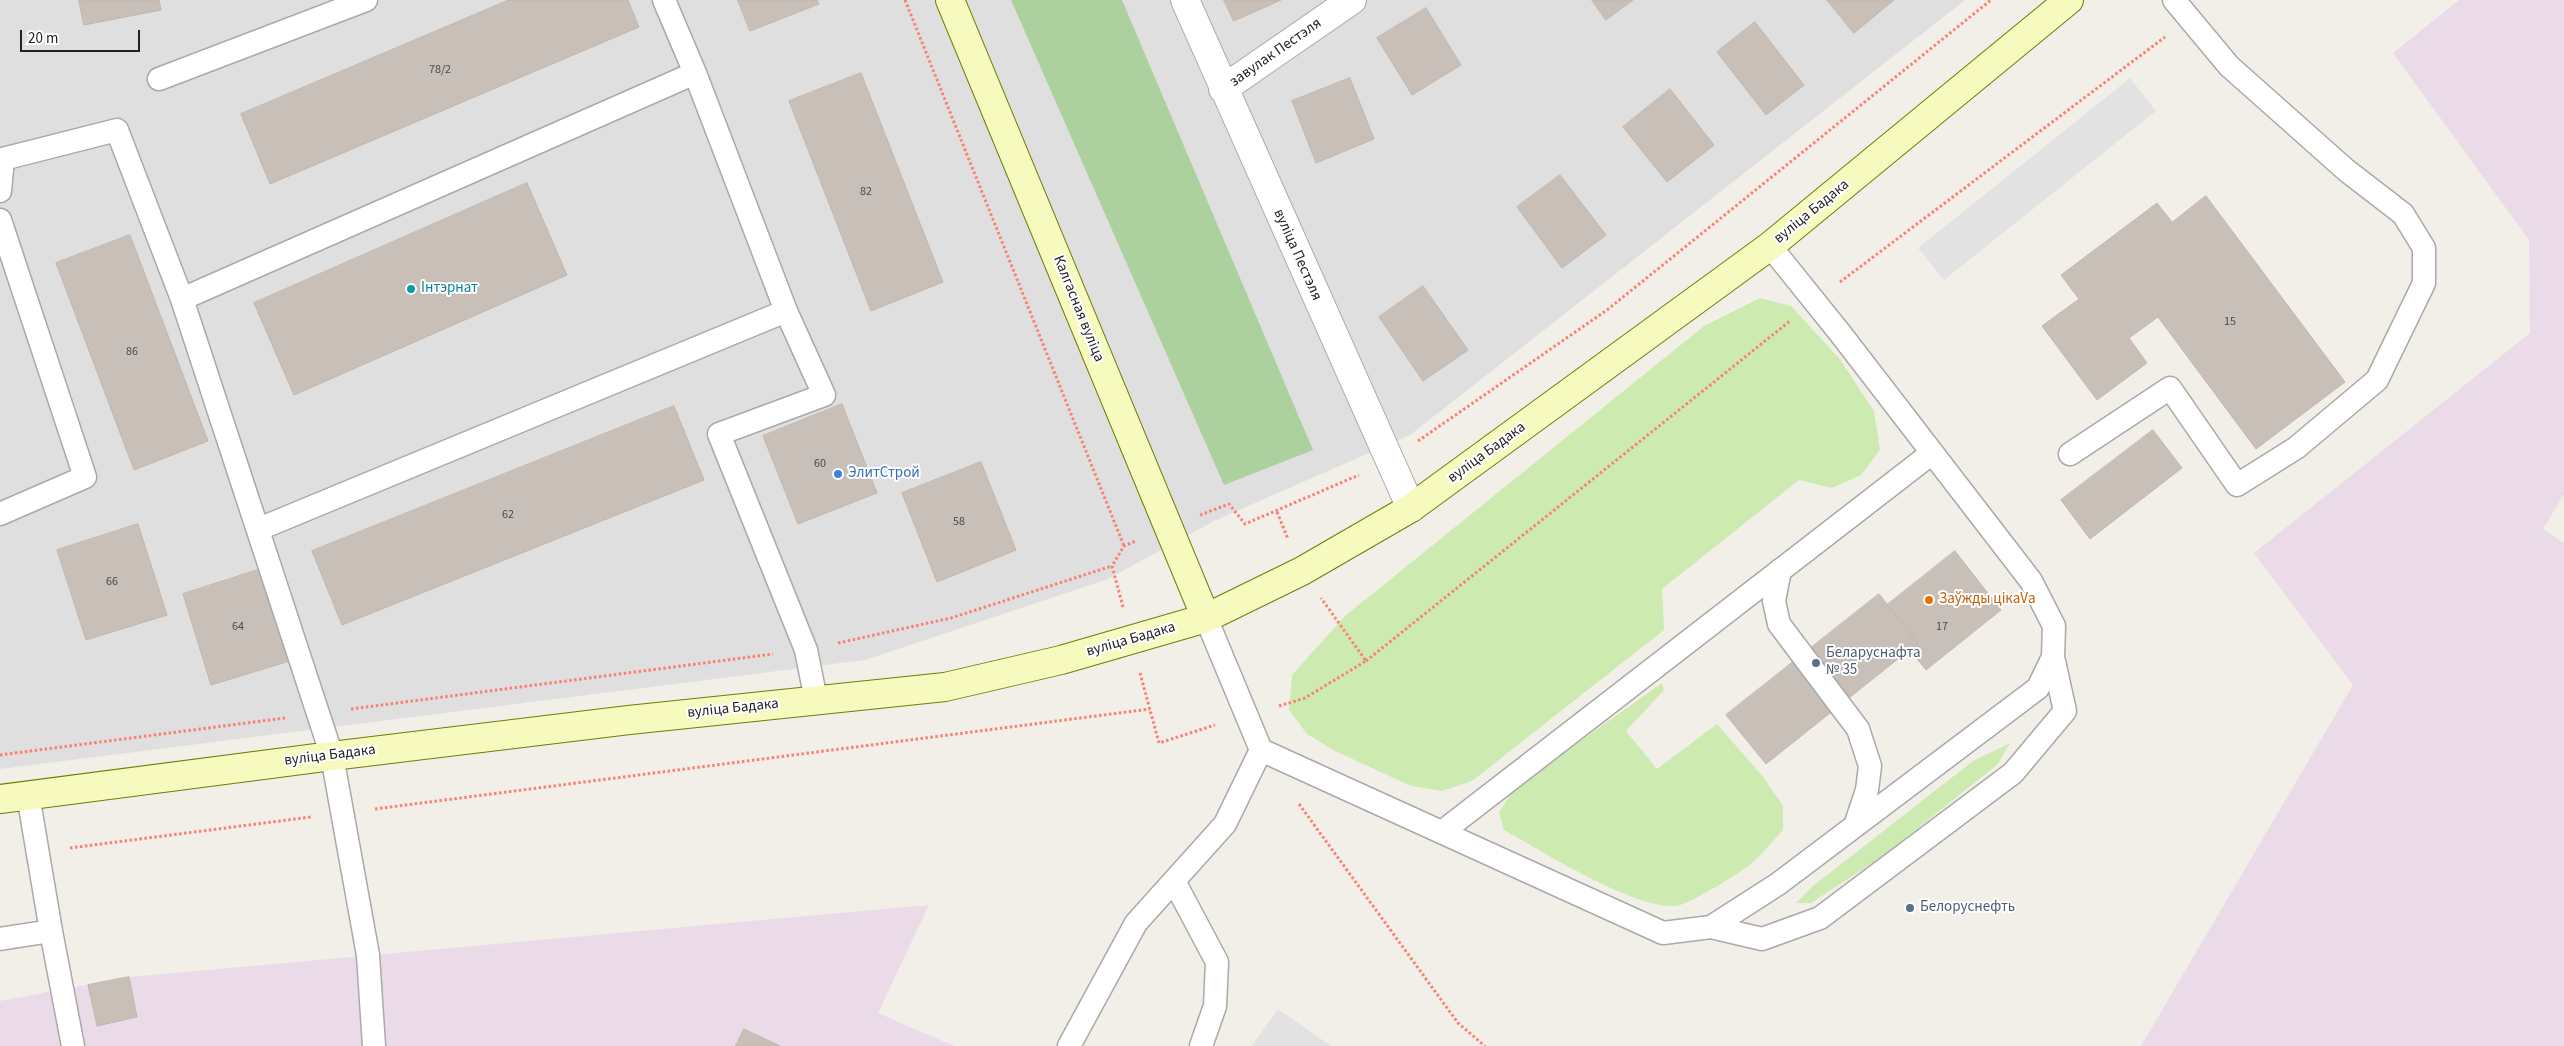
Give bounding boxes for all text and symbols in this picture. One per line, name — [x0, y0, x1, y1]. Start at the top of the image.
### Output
street label: завулак Пестэля — [1227, 15, 1325, 91]
scale bar — [22, 20, 142, 52]
text: 20 m — [28, 28, 58, 49]
house number: 78/2 — [429, 63, 451, 77]
street label: вуліца Бадака — [1771, 176, 1853, 248]
house number: 82 — [860, 185, 872, 199]
street label: вуліца Пестэля — [1269, 206, 1325, 304]
street label: Калгасная вуліца — [1048, 253, 1108, 365]
place label: Інтэрнат — [421, 280, 478, 298]
marker: Інтэрнат — [405, 283, 417, 295]
house number: 15 — [2224, 315, 2236, 329]
house number: 86 — [126, 345, 138, 359]
street label: вуліца Бадака — [1445, 419, 1529, 487]
house number: 60 — [814, 457, 826, 471]
place label: ЭлитСтрой — [848, 465, 920, 483]
marker: ЭлитСтрой — [832, 468, 844, 480]
house number: 62 — [502, 508, 514, 522]
house number: 58 — [953, 515, 965, 529]
house number: 66 — [106, 575, 118, 589]
place label: Заўжды цікаVа — [1939, 591, 2035, 609]
marker: Заўжды цікаVа — [1923, 594, 1935, 606]
street label: вуліца Бадака — [1084, 619, 1178, 661]
house number: 64 — [232, 620, 244, 634]
house number: 17 — [1936, 620, 1948, 634]
place label: Беларуснафта № 35 — [1826, 645, 1921, 680]
marker: Беларуснафта № 35 — [1810, 657, 1822, 669]
street label: вуліца Бадака — [686, 695, 780, 723]
street label: вуліца Бадака — [283, 741, 377, 771]
place label: Белоруснефть — [1920, 899, 2015, 917]
marker: Белоруснефть — [1904, 902, 1916, 914]

